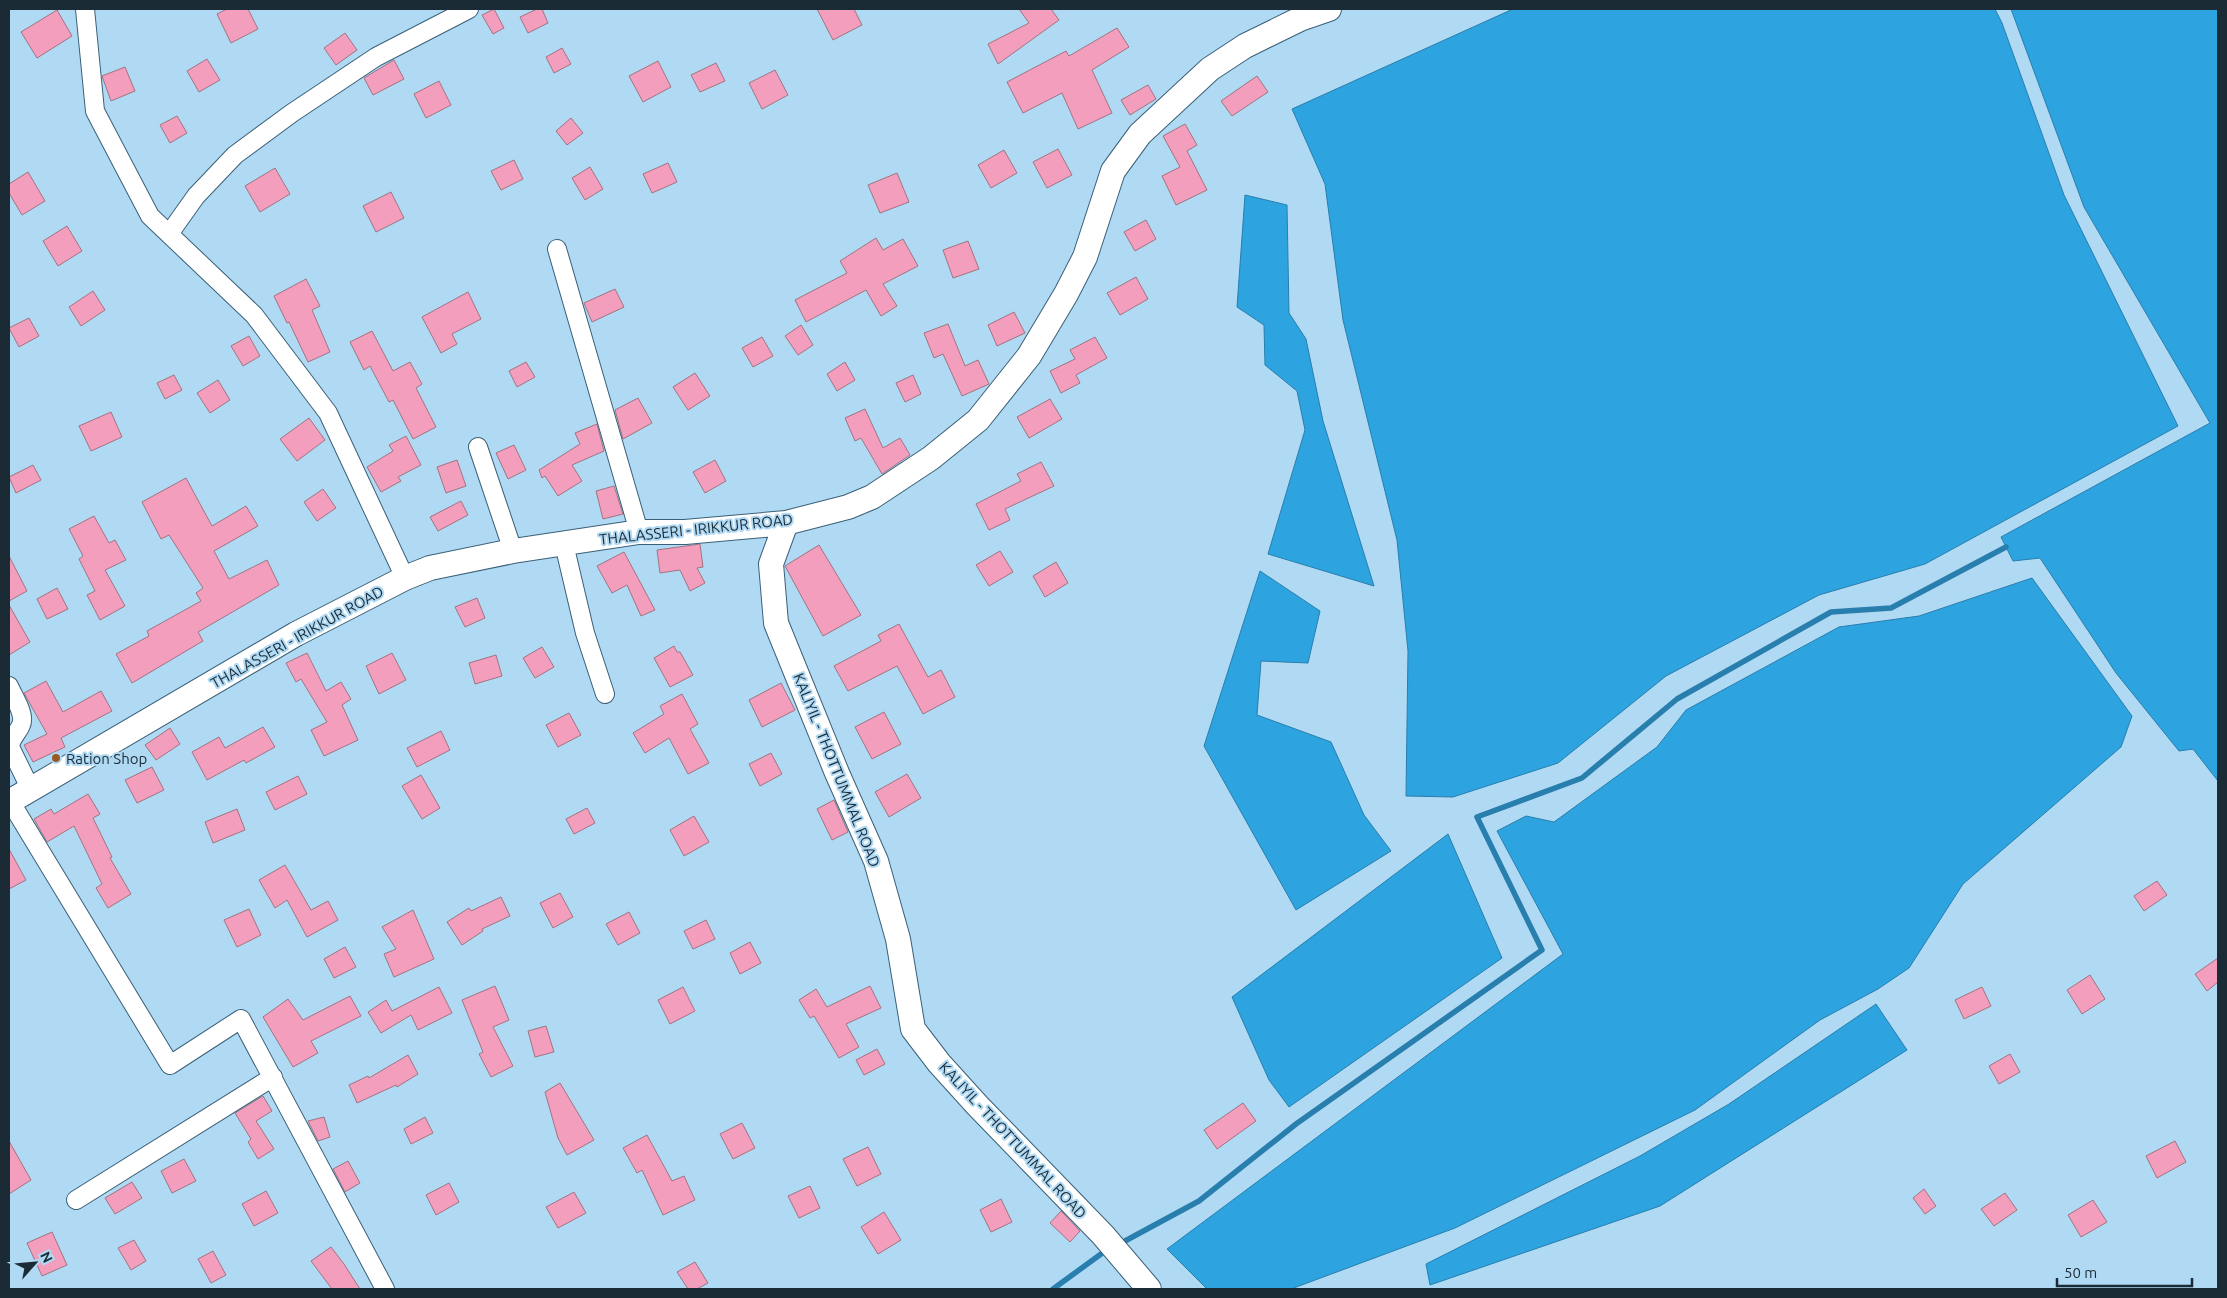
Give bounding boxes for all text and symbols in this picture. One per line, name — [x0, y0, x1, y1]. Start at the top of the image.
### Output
street label: THALASSERI - IRIKKUR ROAD — [598, 510, 794, 548]
street label: THALASSERI - IRIKKUR ROAD — [208, 582, 386, 692]
street label: KALIYIL - THOTTUMMAL ROAD — [790, 671, 884, 869]
place label: Ration Shop — [66, 750, 147, 767]
marker: Ration Shop — [50, 752, 62, 764]
street label: KALIYIL - THOTTUMMAL ROAD — [936, 1058, 1090, 1222]
north arrow — [10, 1238, 60, 1288]
text: N — [37, 1249, 56, 1265]
scale bar — [2057, 1256, 2192, 1288]
text: 50 m — [2064, 1264, 2097, 1281]

